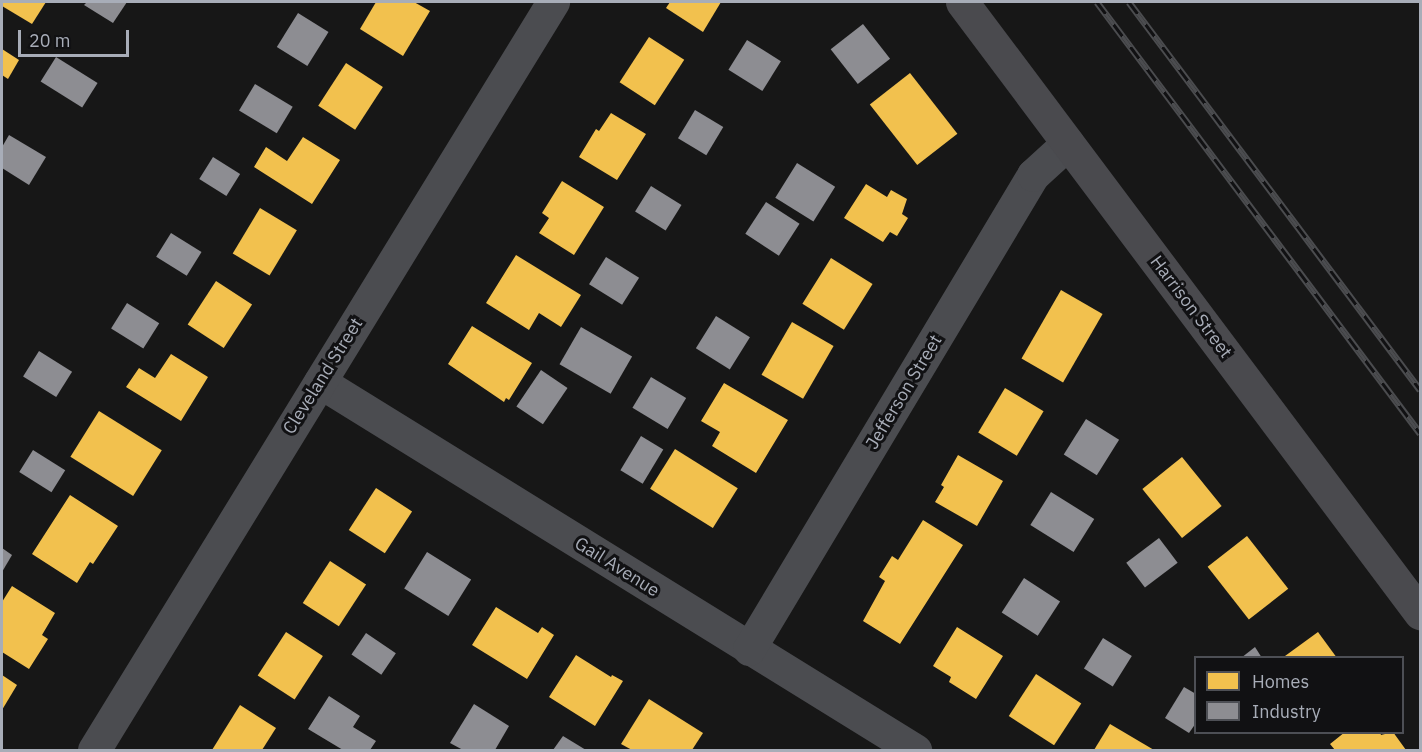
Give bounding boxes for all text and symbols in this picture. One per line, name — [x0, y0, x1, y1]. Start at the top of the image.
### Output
scale bar — [21, 18, 132, 56]
text: 20 m — [29, 29, 71, 52]
street label: Harrison Street — [1145, 251, 1237, 363]
street label: Cleveland Street — [279, 314, 367, 438]
street label: Jefferson Street — [861, 331, 947, 453]
street label: Gail Avenue — [571, 532, 663, 602]
legend — [1194, 656, 1404, 734]
text: Homes — [1252, 670, 1309, 693]
text: Industry — [1252, 700, 1321, 723]

